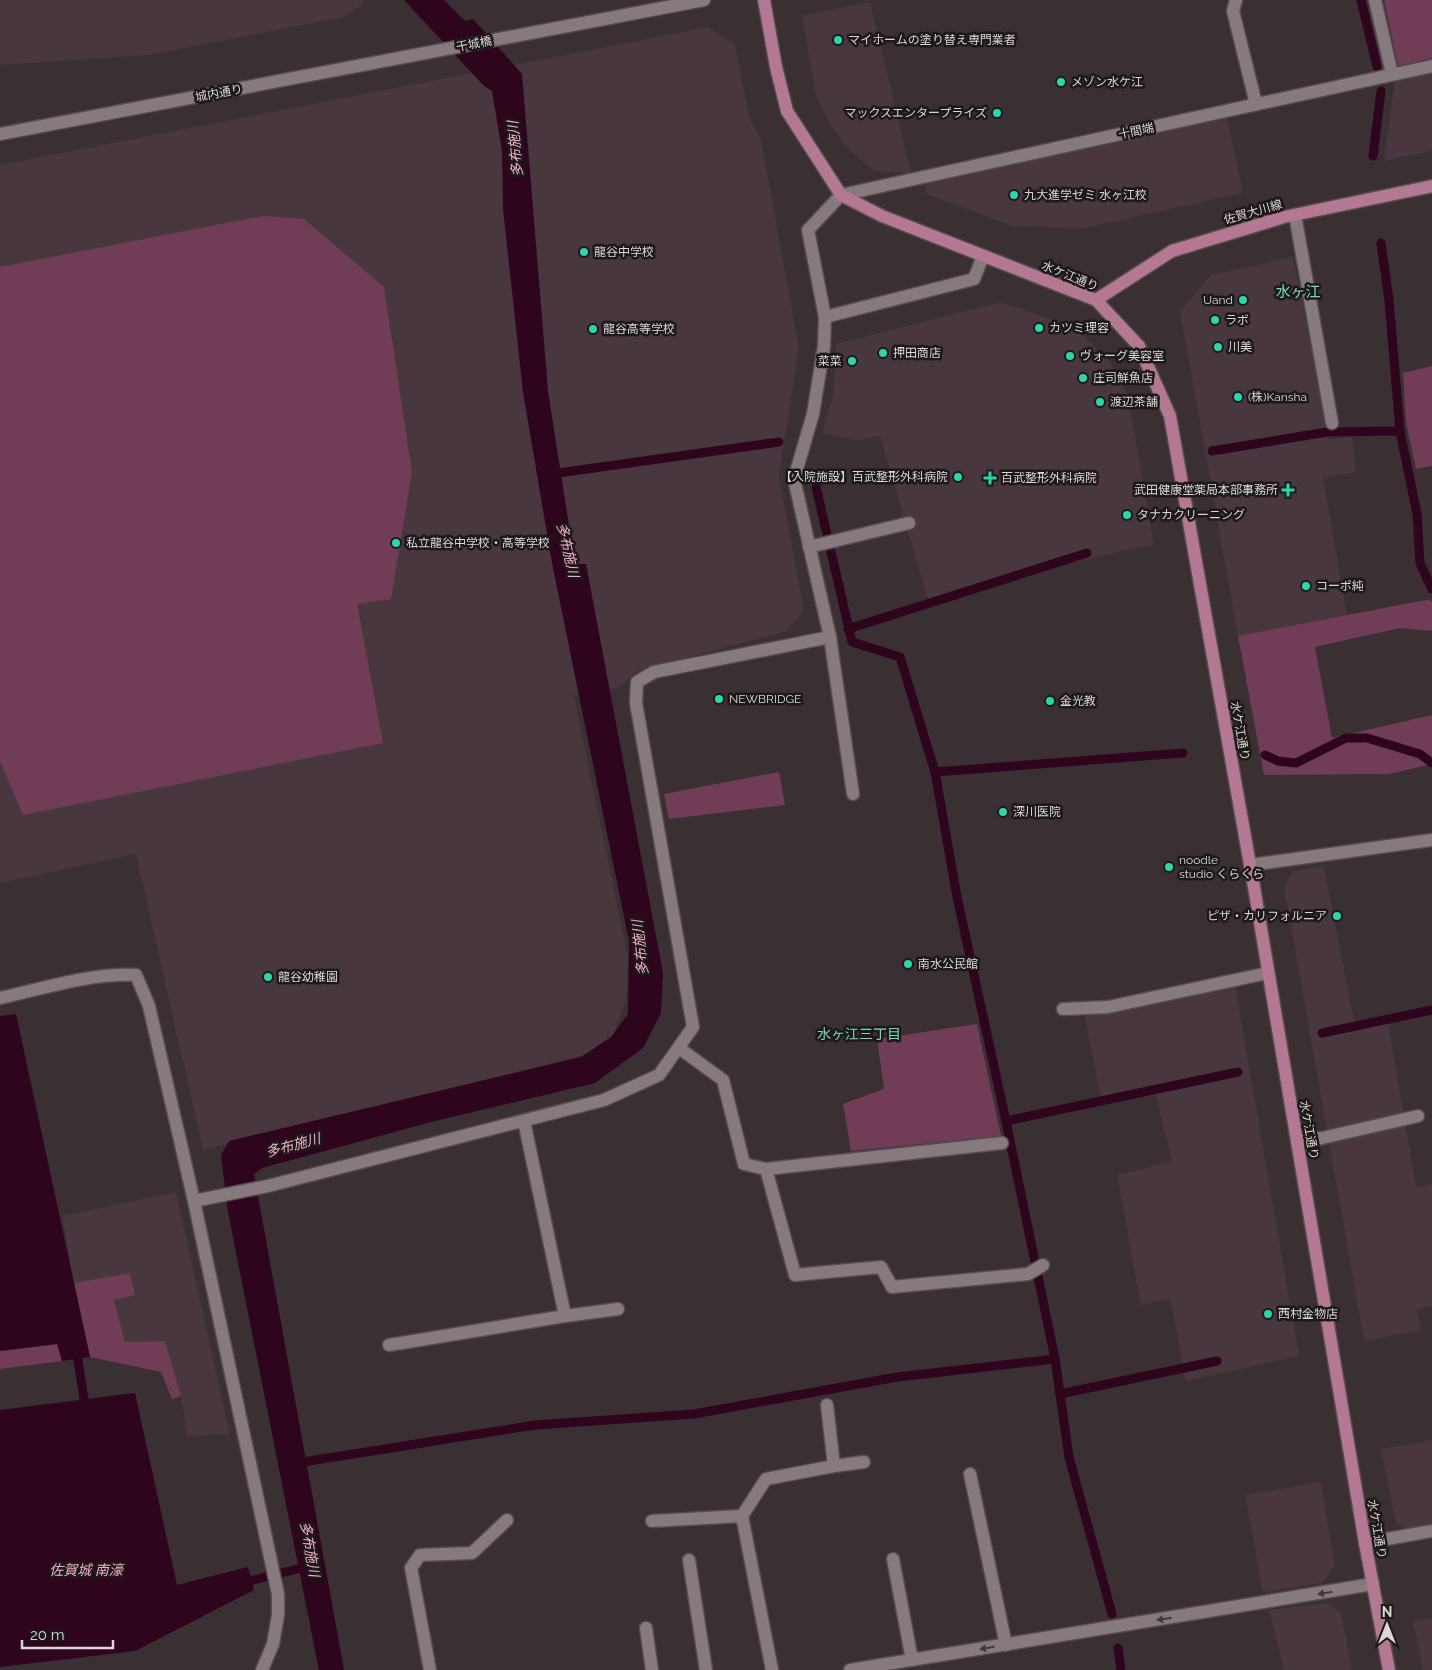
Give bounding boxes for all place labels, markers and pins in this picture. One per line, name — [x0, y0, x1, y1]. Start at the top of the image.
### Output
place label: マイホームの塗り替え専門業者 — [848, 33, 1016, 47]
marker: マイホームの塗り替え専門業者 — [832, 34, 844, 46]
place label: メゾン水ケ江 — [1071, 75, 1143, 89]
marker: メゾン水ケ江 — [1055, 76, 1067, 88]
place label: マックスエンタープライズ — [844, 106, 987, 120]
marker: マックスエンタープライズ — [991, 107, 1003, 119]
place label: 九大進学ゼミ 水ヶ江校 — [1024, 188, 1147, 202]
marker: 九大進学ゼミ 水ヶ江校 — [1008, 189, 1020, 201]
place label: 龍谷中学校 — [594, 245, 654, 259]
marker: 龍谷中学校 — [578, 246, 590, 258]
place label: Uand — [1203, 293, 1233, 307]
marker: Uand — [1237, 294, 1249, 306]
place label: ラボ — [1225, 313, 1249, 327]
marker: ラボ — [1209, 314, 1221, 326]
place label: カツミ理容 — [1049, 321, 1109, 335]
place label: 龍谷高等学校 — [603, 322, 675, 336]
marker: カツミ理容 — [1033, 322, 1045, 334]
marker: 龍谷高等学校 — [587, 323, 599, 335]
place label: 川美 — [1228, 340, 1252, 354]
marker: 川美 — [1212, 341, 1224, 353]
place label: 押田商店 — [893, 346, 941, 360]
marker: 押田商店 — [877, 347, 889, 359]
place label: ヴォーグ美容室 — [1080, 349, 1164, 363]
marker: ヴォーグ美容室 — [1064, 350, 1076, 362]
place label: 菜菜 — [818, 354, 842, 368]
marker: 菜菜 — [846, 355, 858, 367]
place label: 庄司鮮魚店 — [1093, 371, 1153, 385]
marker: 庄司鮮魚店 — [1077, 372, 1089, 384]
place label: (株)Kansha — [1248, 390, 1307, 404]
marker: (株)Kansha — [1232, 391, 1244, 403]
place label: 渡辺茶舗 — [1110, 395, 1158, 409]
marker: 渡辺茶舗 — [1094, 396, 1106, 408]
place label: 【入院施設】百武整形外科病院 — [780, 470, 948, 484]
marker: 【入院施設】百武整形外科病院 — [952, 471, 964, 483]
marker: 百武整形外科病院 — [983, 471, 997, 485]
place label: 百武整形外科病院 — [1001, 471, 1097, 485]
place label: 武田健康堂薬局本部事務所 — [1134, 483, 1278, 497]
marker: 武田健康堂薬局本部事務所 — [1282, 484, 1294, 496]
place label: タナカクリーニング — [1137, 508, 1245, 522]
marker: タナカクリーニング — [1121, 509, 1133, 521]
place label: 私立龍谷中学校・高等学校 — [406, 536, 550, 550]
marker: 私立龍谷中学校・高等学校 — [390, 537, 402, 549]
place label: コーポ純 — [1316, 579, 1364, 593]
marker: コーポ純 — [1300, 580, 1312, 592]
place label: NEWBRIDGE — [729, 692, 801, 706]
marker: NEWBRIDGE — [713, 693, 725, 705]
place label: 金光教 — [1060, 694, 1096, 708]
marker: 金光教 — [1044, 695, 1056, 707]
place label: 深川医院 — [1013, 805, 1061, 819]
marker: 深川医院 — [997, 806, 1009, 818]
place label: noodle studio くらくら — [1179, 853, 1264, 881]
marker: noodle studio くらくら — [1163, 861, 1175, 873]
place label: ピザ・カリフォルニア — [1207, 909, 1327, 923]
marker: ピザ・カリフォルニア — [1331, 910, 1343, 922]
place label: 南水公民館 — [918, 957, 978, 971]
marker: 南水公民館 — [902, 958, 914, 970]
place label: 龍谷幼稚園 — [278, 970, 338, 984]
marker: 龍谷幼稚園 — [262, 971, 274, 983]
place label: 西村金物店 — [1278, 1307, 1338, 1321]
marker: 西村金物店 — [1262, 1308, 1274, 1320]

